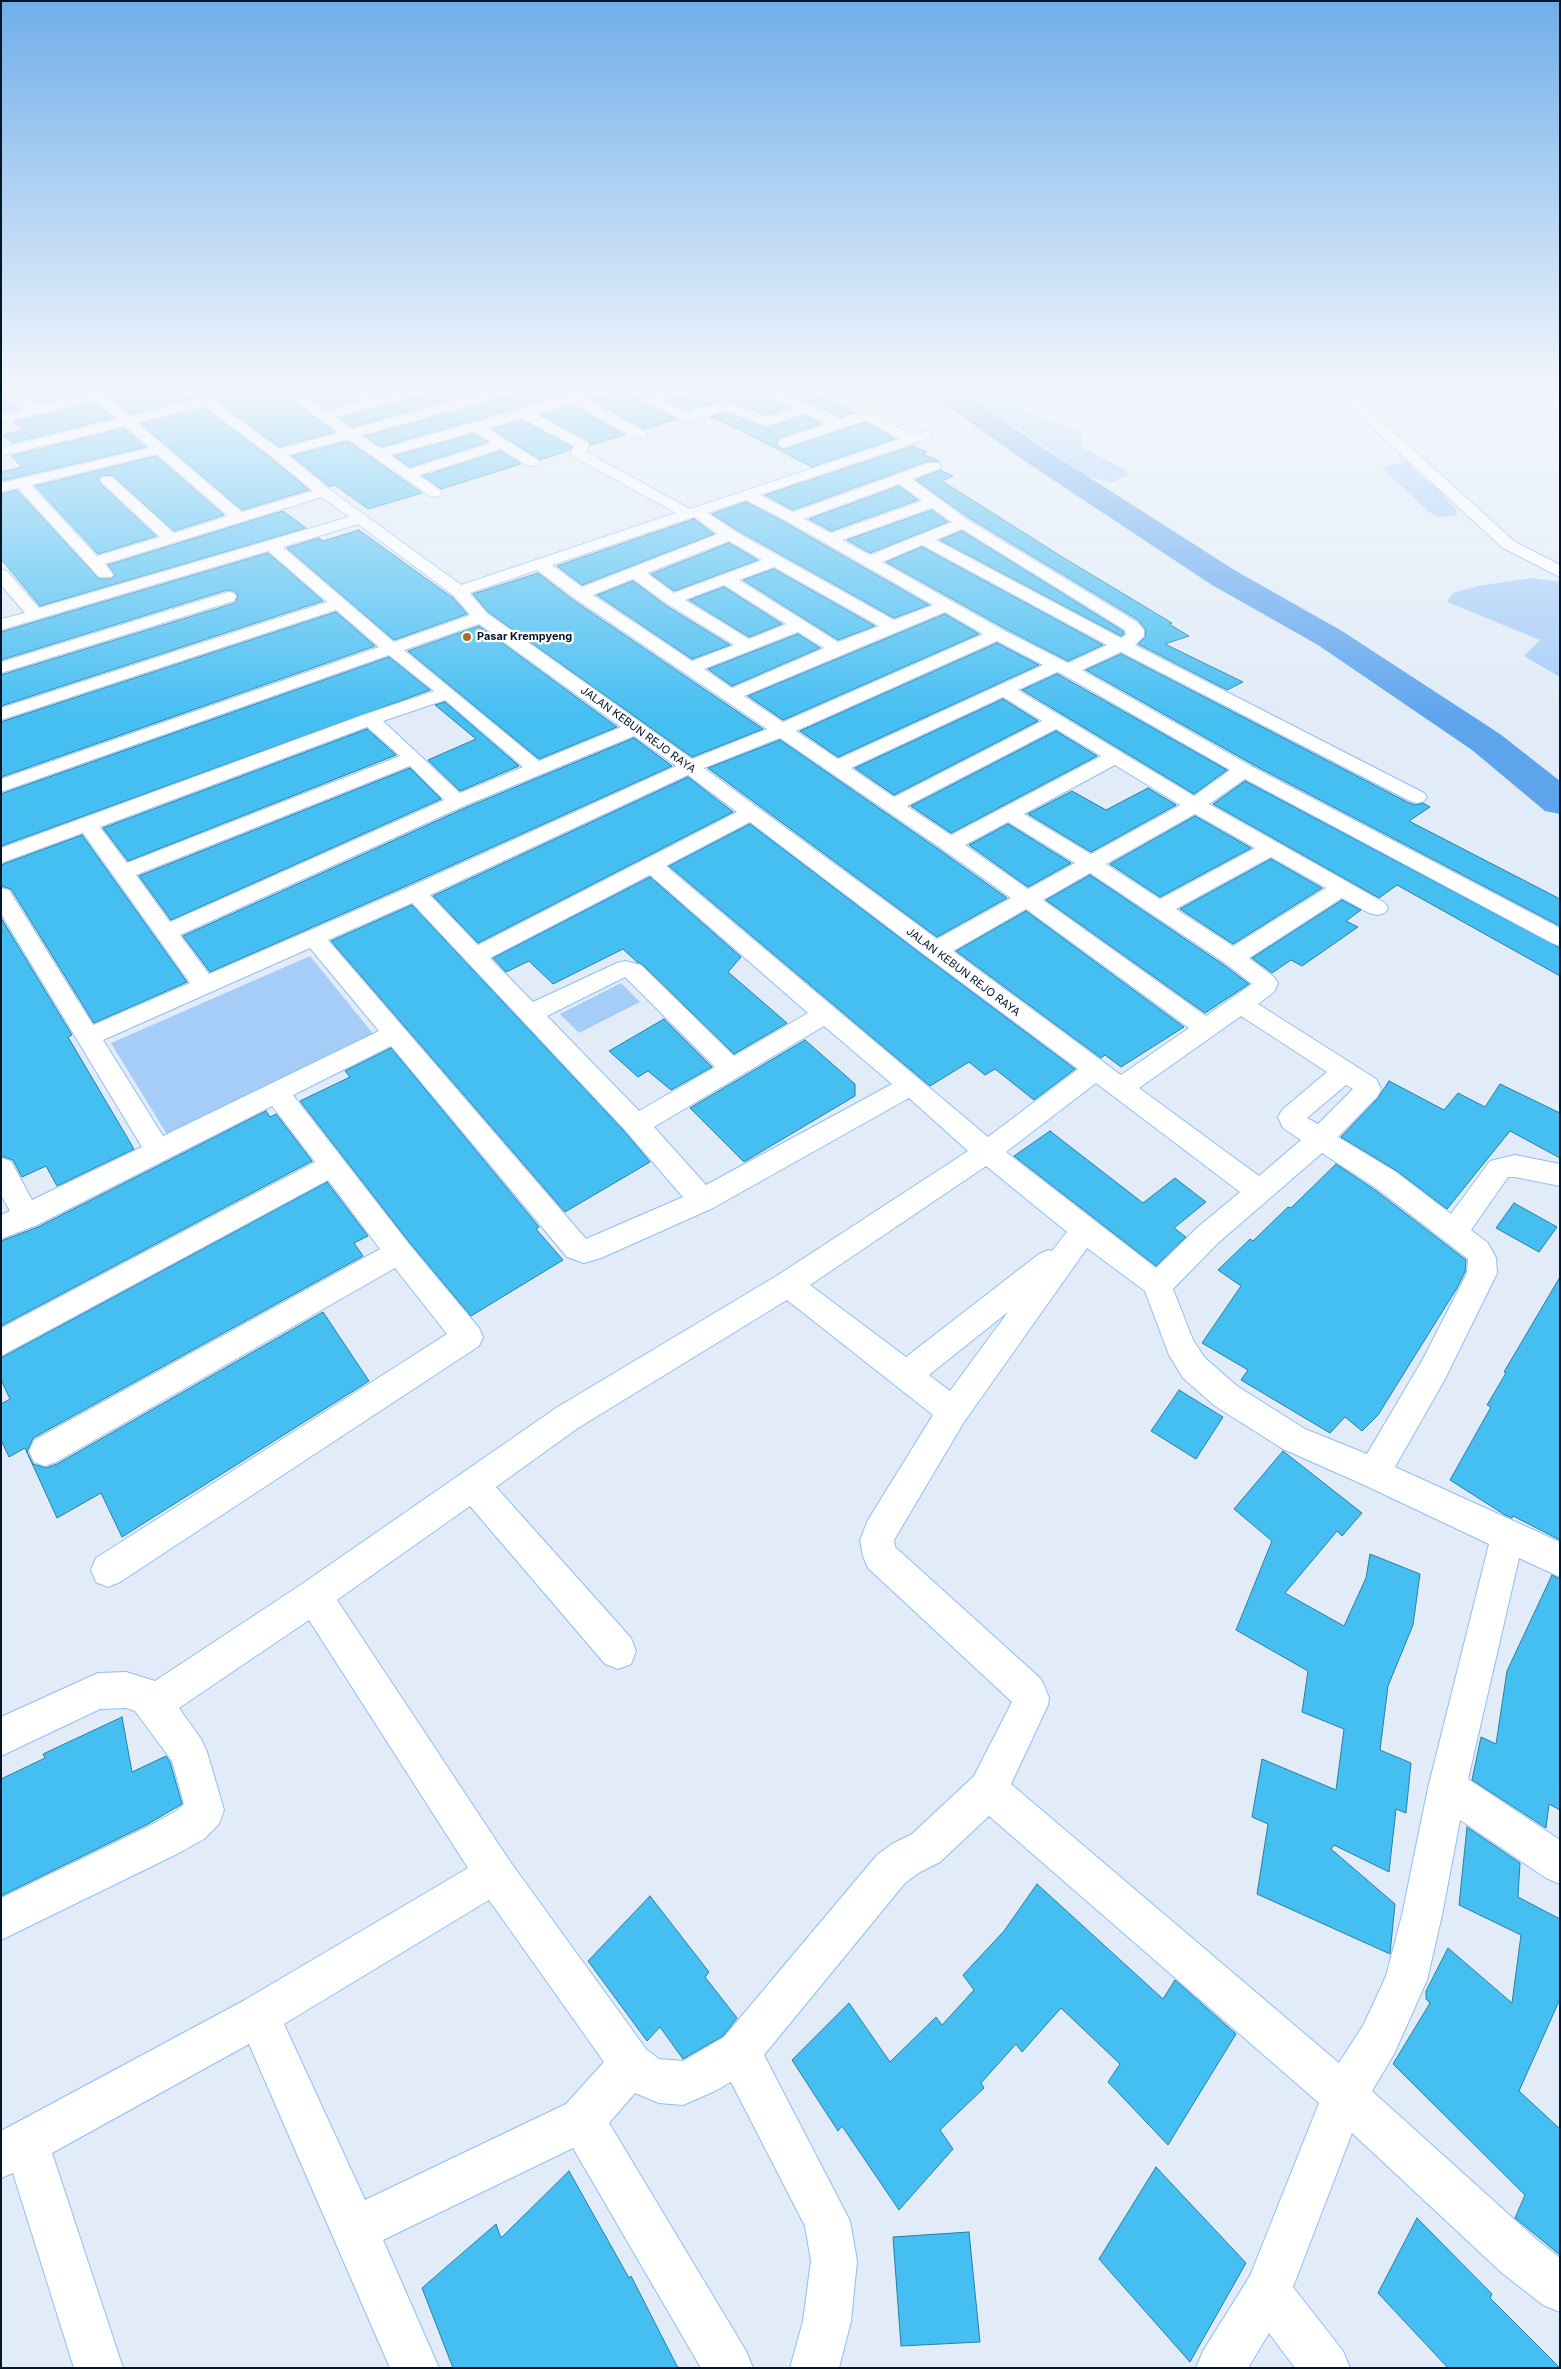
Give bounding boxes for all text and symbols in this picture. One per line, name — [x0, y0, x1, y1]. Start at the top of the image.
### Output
place label: Pasar Krempyeng — [477, 630, 572, 644]
marker: Pasar Krempyeng — [461, 631, 473, 643]
street label: JALAN KEBUN REJO RAYA — [578, 684, 698, 776]
street label: JALAN KEBUN REJO RAYA — [903, 925, 1023, 1019]

